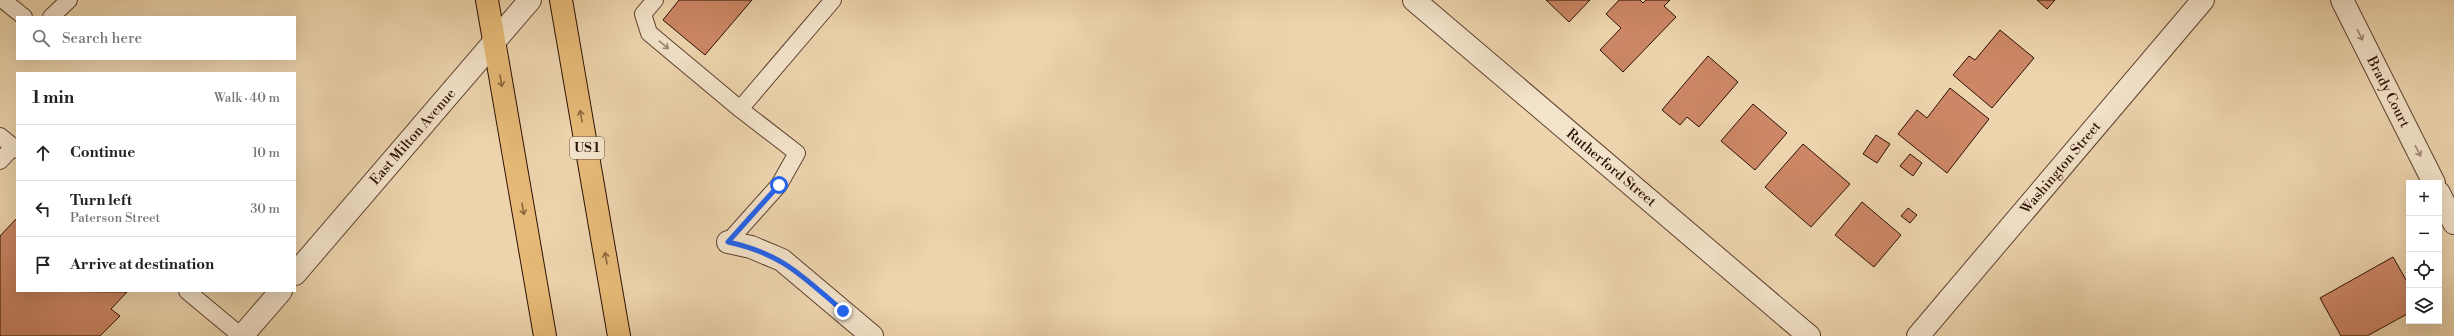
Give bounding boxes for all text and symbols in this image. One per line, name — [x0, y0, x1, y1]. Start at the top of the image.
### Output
search box — [16, 16, 296, 60]
icon: search — [30, 27, 52, 49]
text: Search here — [62, 29, 142, 48]
one-way arrow — [2357, 29, 2364, 41]
one-way arrow — [658, 41, 669, 50]
street label: Brady Court — [2362, 52, 2414, 131]
one-way arrow — [497, 74, 505, 87]
street label: East Milton Avenue — [366, 85, 460, 189]
text: 1 min — [32, 87, 74, 109]
text: Walk · 40 m — [214, 90, 280, 106]
one-way arrow — [577, 110, 585, 123]
street label: Washington Street — [2016, 118, 2105, 219]
street label: Rutherford Street — [1562, 125, 1660, 211]
road number: US 1 — [570, 137, 604, 159]
icon: ahead — [32, 142, 54, 164]
text: Continue — [70, 143, 135, 162]
text: 10 m — [252, 145, 280, 161]
one-way arrow — [2415, 145, 2422, 157]
route start — [770, 176, 788, 194]
map controls — [2406, 180, 2442, 324]
button: + — [2406, 180, 2442, 216]
text: Turn left — [70, 191, 132, 210]
icon: left — [32, 198, 54, 220]
text: 30 m — [250, 201, 280, 217]
one-way arrow — [519, 202, 527, 215]
text: Paterson Street — [70, 210, 160, 226]
button: − — [2406, 216, 2442, 252]
one-way arrow — [601, 252, 609, 265]
button: locate — [2406, 252, 2442, 288]
icon: arrive — [32, 254, 54, 276]
text: Arrive at destination — [70, 255, 214, 274]
button: layers — [2406, 288, 2442, 324]
route end — [834, 302, 852, 320]

